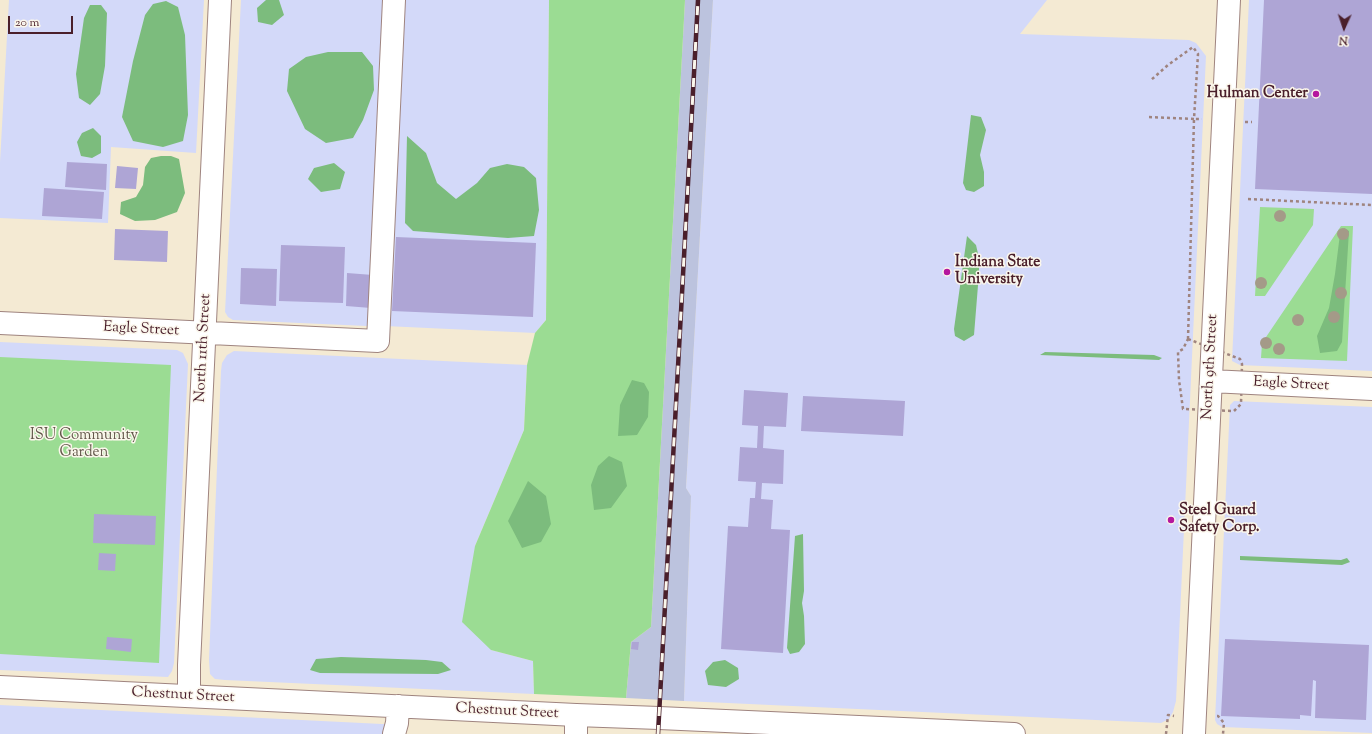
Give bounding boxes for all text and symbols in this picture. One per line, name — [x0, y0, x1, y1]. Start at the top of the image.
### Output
scale bar — [10, 8, 75, 34]
north arrow — [1324, 8, 1364, 48]
text: 20 m — [15, 14, 39, 32]
text: N — [1339, 32, 1348, 48]
place label: Hulman Center — [1207, 85, 1308, 103]
marker: Hulman Center — [1311, 89, 1321, 99]
place label: Indiana State University — [955, 254, 1040, 289]
marker: Indiana State University — [942, 267, 952, 277]
street label: North 11th Street — [192, 293, 216, 403]
street label: North 9th Street — [1199, 314, 1223, 420]
street label: Eagle Street — [103, 319, 179, 341]
street label: Eagle Street — [1253, 374, 1329, 396]
park label: ISU Community Garden — [30, 427, 138, 462]
place label: Steel Guard Safety Corp. — [1179, 502, 1260, 537]
marker: Steel Guard Safety Corp. — [1166, 515, 1176, 525]
street label: Chestnut Street — [131, 684, 235, 708]
street label: Chestnut Street — [455, 700, 559, 724]

